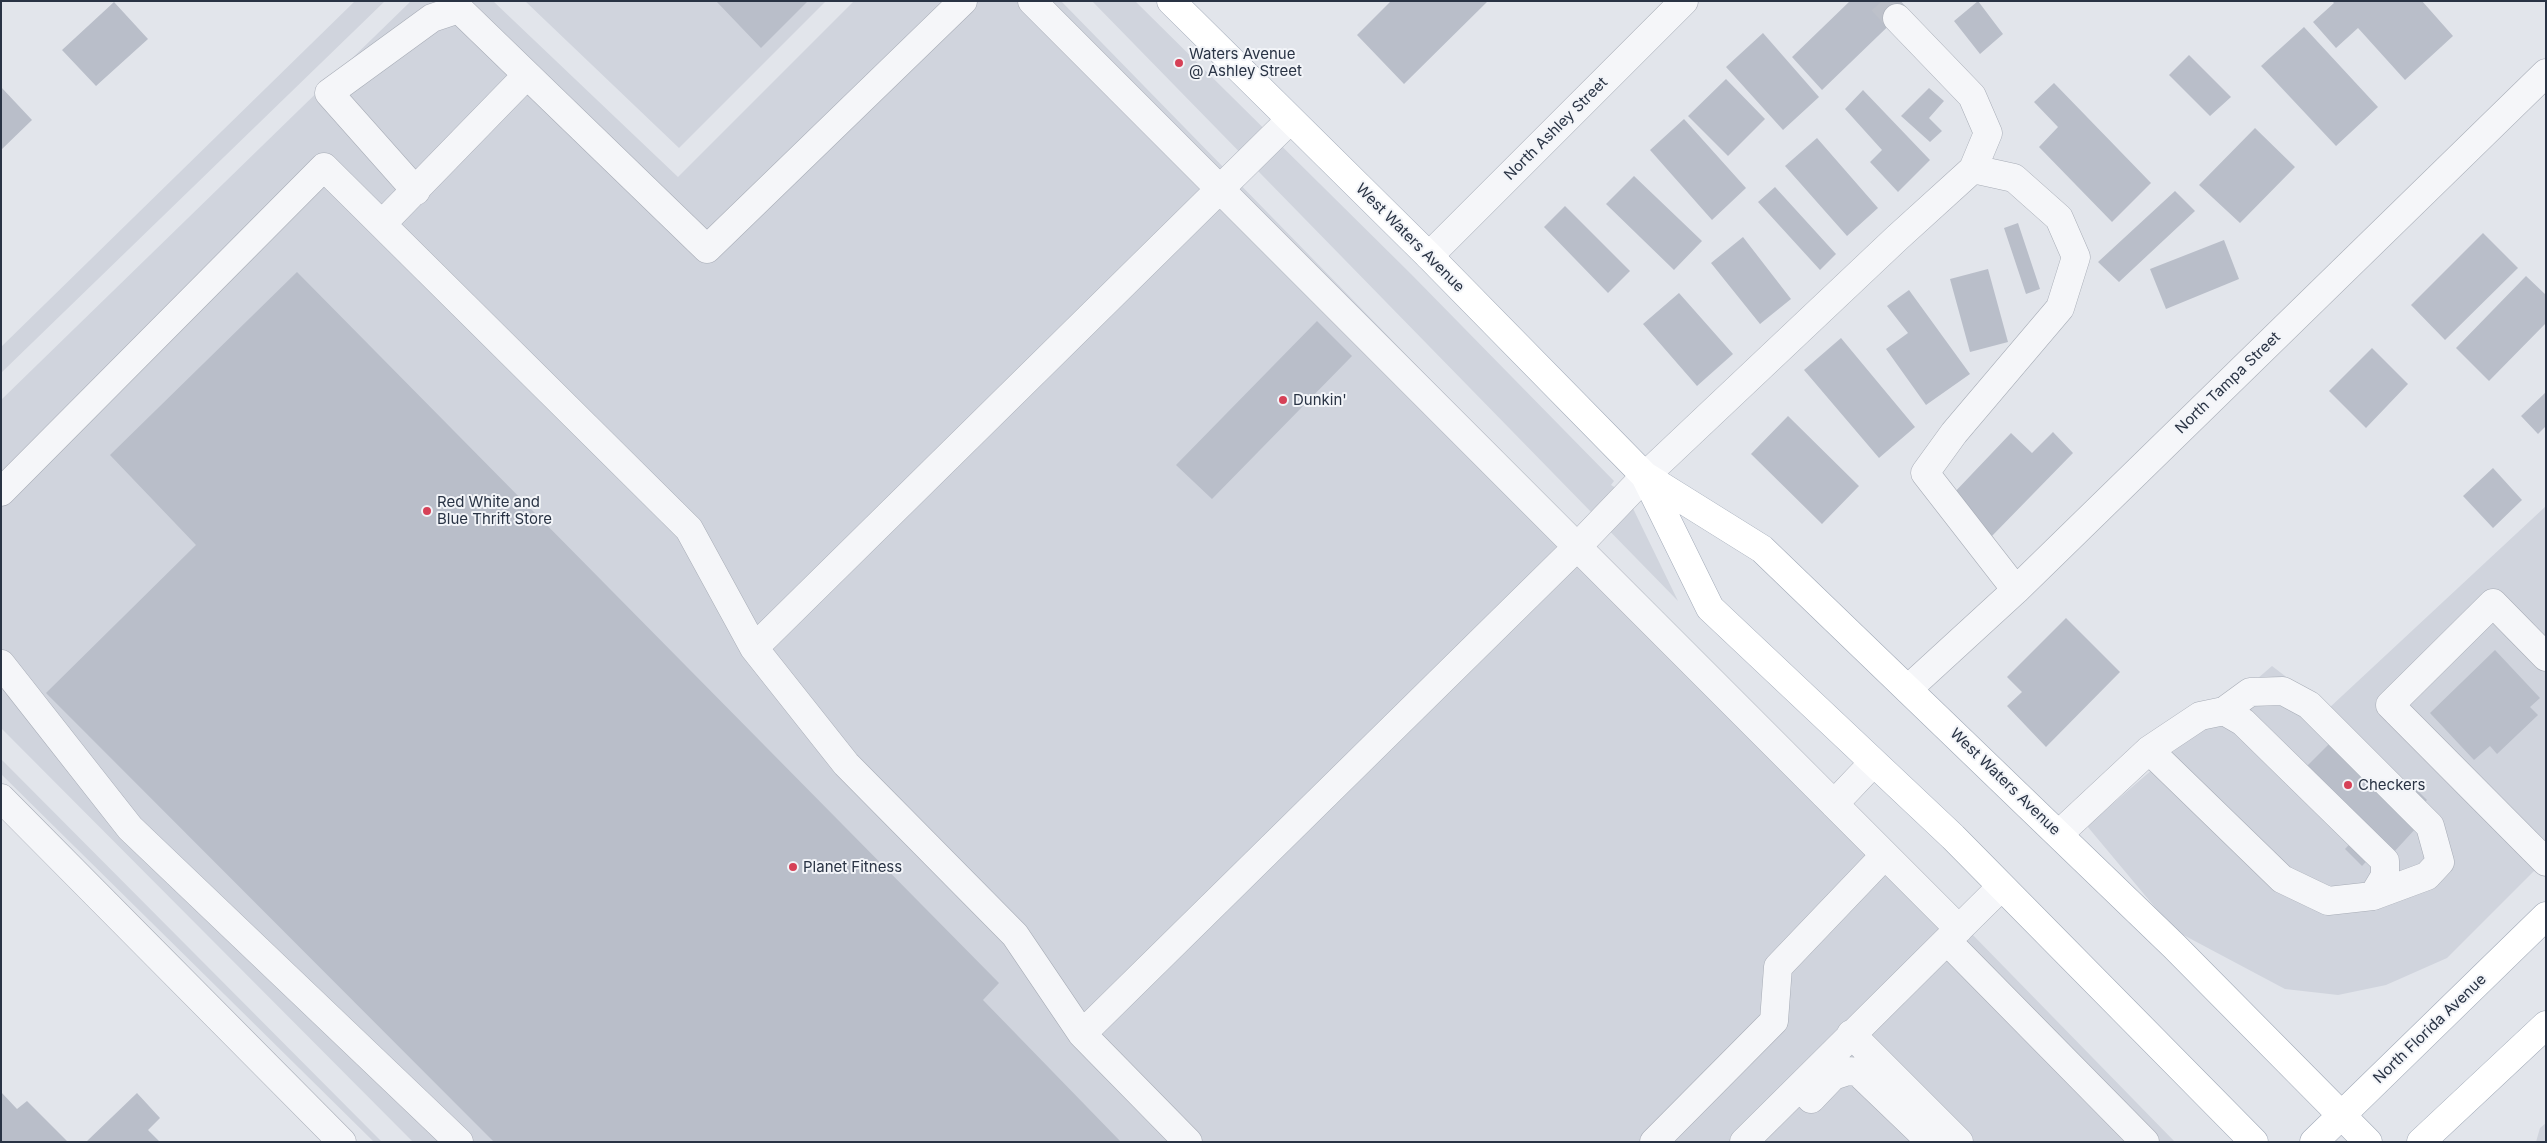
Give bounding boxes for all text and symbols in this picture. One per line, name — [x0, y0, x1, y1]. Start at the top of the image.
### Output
place label: Waters Avenue @ Ashley Street — [1189, 45, 1302, 80]
marker: Waters Avenue @ Ashley Street — [1173, 57, 1185, 69]
street label: North Ashley Street — [1501, 74, 1611, 184]
street label: West Waters Avenue — [1352, 180, 1468, 296]
street label: North Tampa Street — [2172, 328, 2284, 438]
place label: Dunkin' — [1293, 391, 1347, 409]
marker: Dunkin' — [1277, 394, 1289, 406]
place label: Red White and Blue Thrift Store — [437, 493, 552, 528]
marker: Red White and Blue Thrift Store — [421, 505, 433, 517]
street label: West Waters Avenue — [1946, 725, 2064, 839]
place label: Checkers — [2358, 776, 2425, 794]
marker: Checkers — [2342, 779, 2354, 791]
place label: Planet Fitness — [803, 858, 902, 876]
marker: Planet Fitness — [787, 861, 799, 873]
street label: North Florida Avenue — [2370, 971, 2490, 1087]

